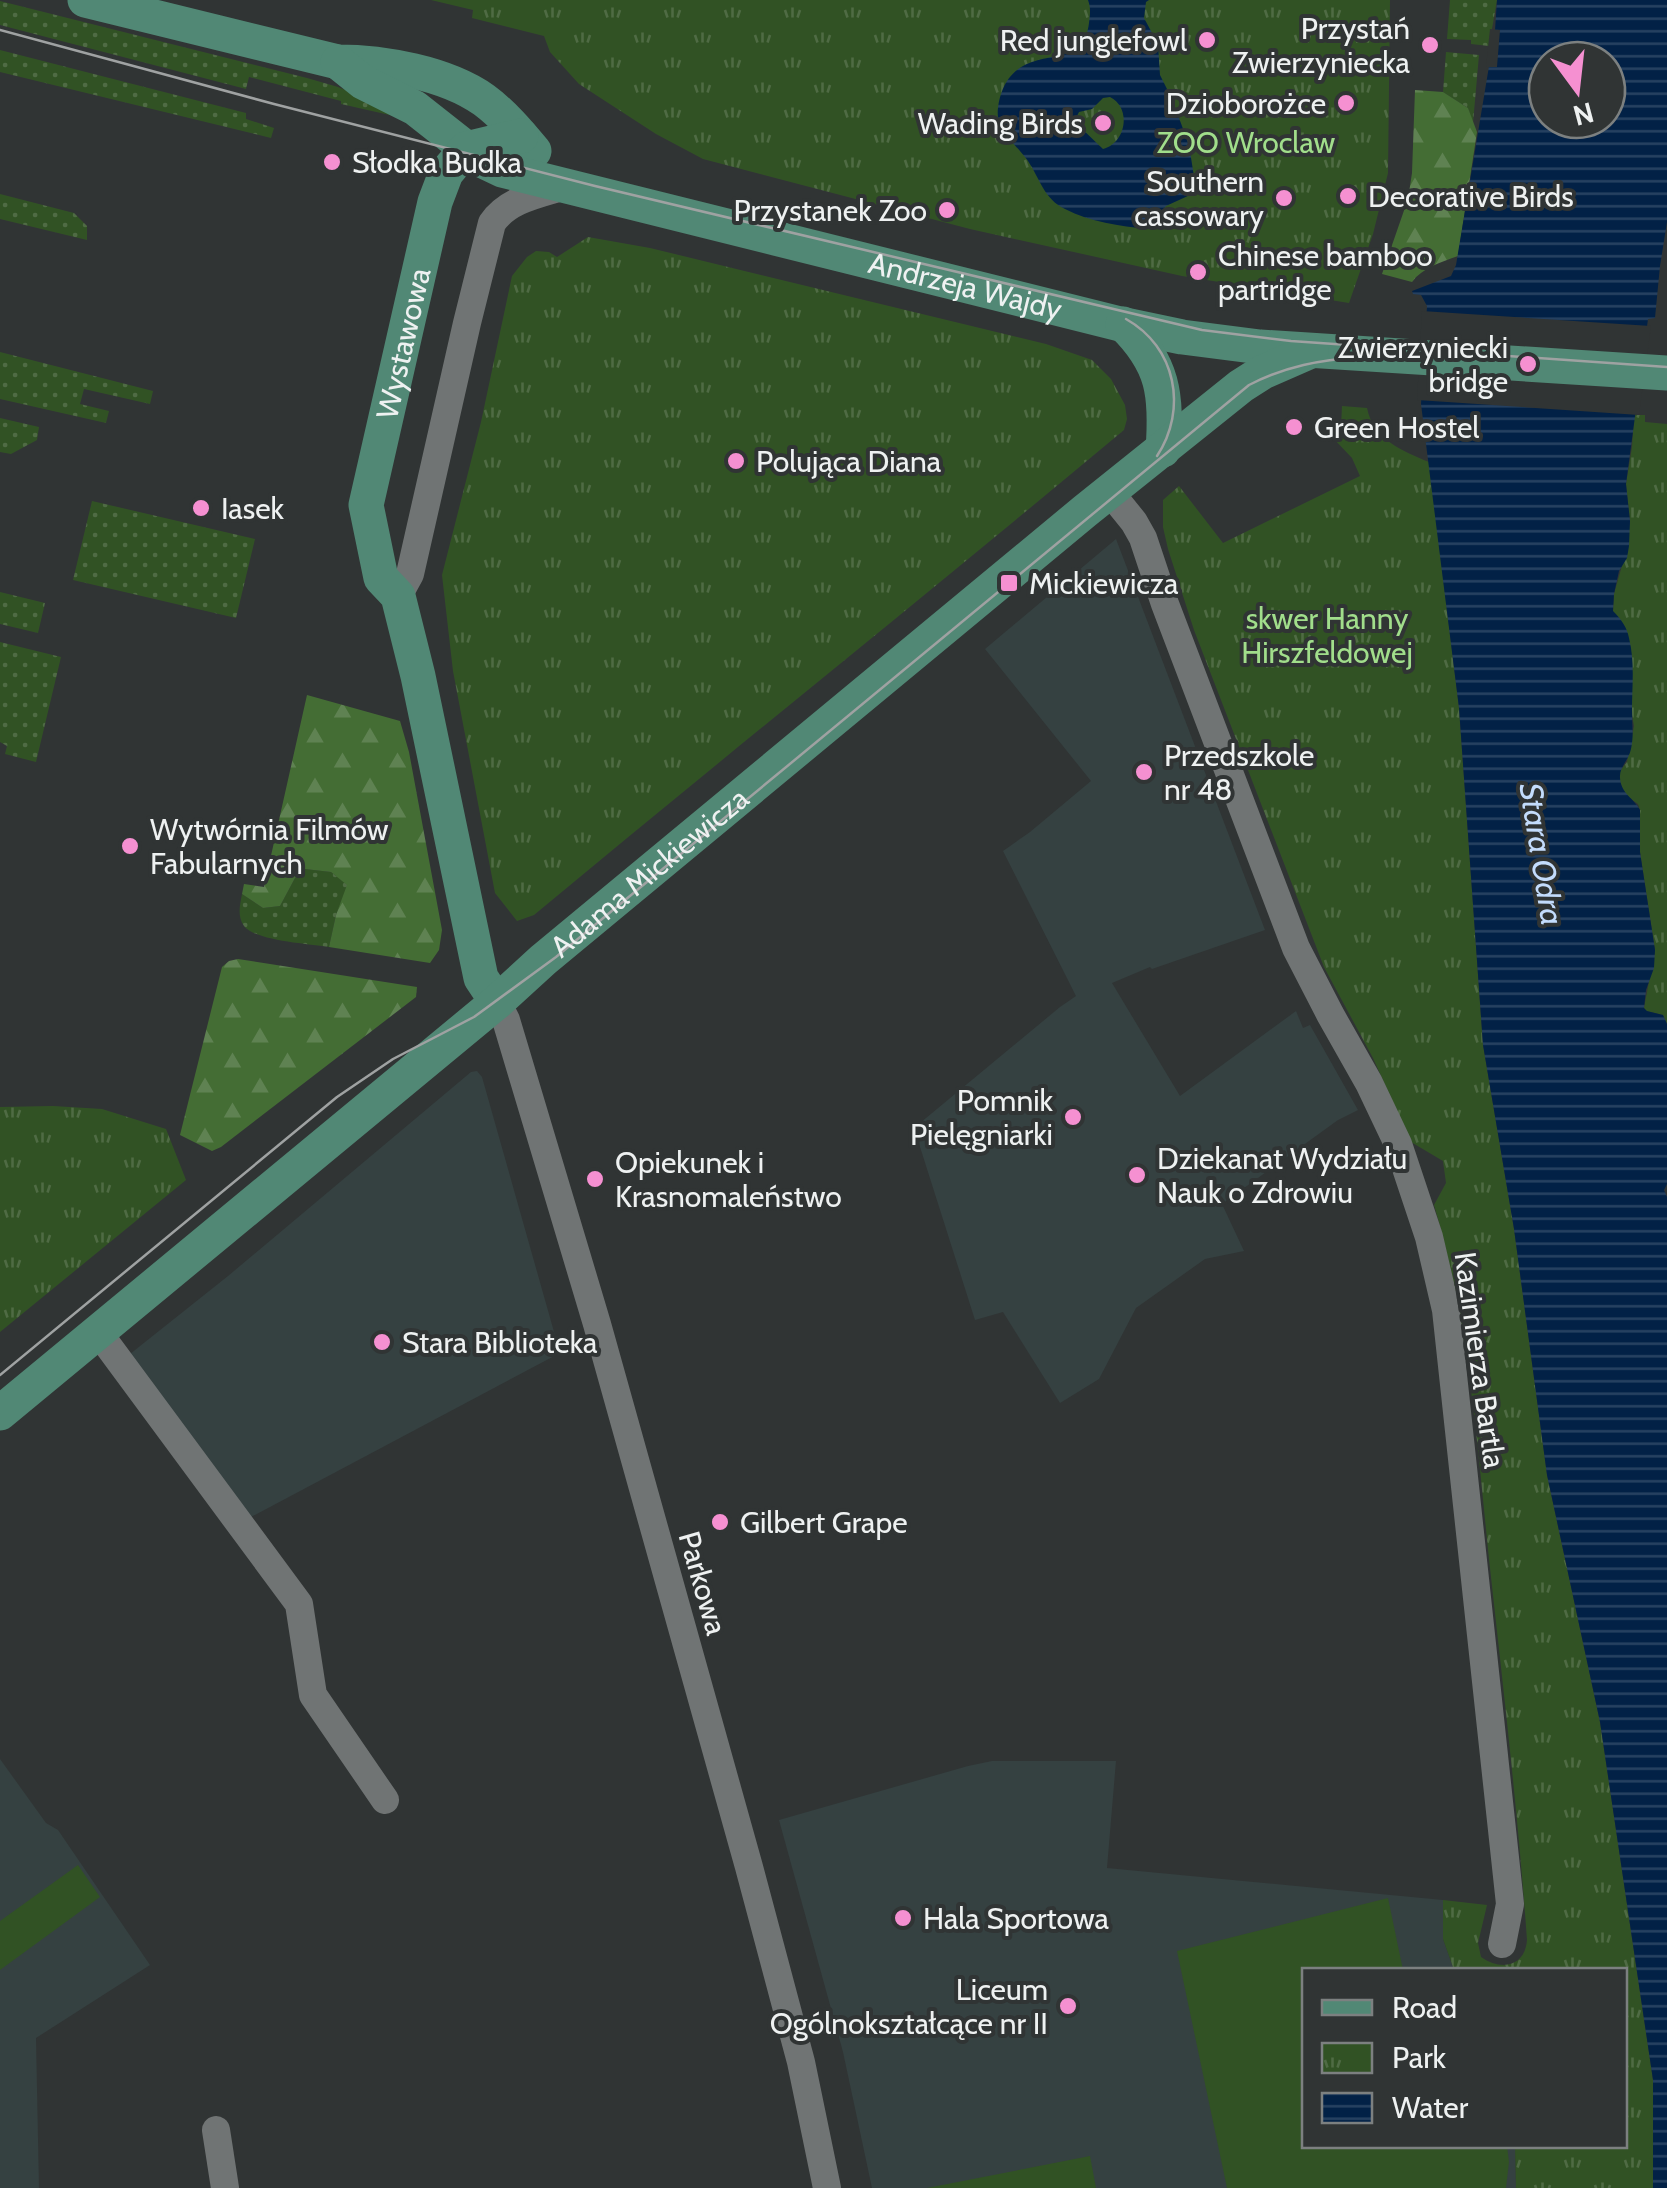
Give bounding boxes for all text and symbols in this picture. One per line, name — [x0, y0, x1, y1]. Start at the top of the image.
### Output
place label: Przystań Zwierzyniecka — [1232, 10, 1411, 81]
place label: Red junglefowl — [1000, 22, 1187, 59]
marker: Red junglefowl — [1196, 29, 1218, 51]
marker: Przystań Zwierzyniecka — [1419, 34, 1441, 56]
north arrow — [1527, 40, 1627, 140]
place label: Dzioborożce — [1166, 85, 1326, 122]
marker: Dzioborożce — [1335, 92, 1357, 114]
text: N — [1570, 95, 1597, 133]
place label: Wading Birds — [918, 105, 1083, 142]
marker: Wading Birds — [1092, 112, 1114, 134]
park label: ZOO Wroclaw — [1157, 124, 1335, 161]
place label: Słodka Budka — [352, 144, 523, 181]
marker: Słodka Budka — [321, 151, 343, 173]
place label: Southern cassowary — [1134, 163, 1264, 234]
place label: Decorative Birds — [1368, 178, 1574, 215]
marker: Decorative Birds — [1337, 185, 1359, 207]
marker: Southern cassowary — [1273, 187, 1295, 209]
place label: Przystanek Zoo — [734, 192, 927, 229]
marker: Przystanek Zoo — [936, 199, 958, 221]
place label: Chinese bamboo partridge — [1218, 237, 1433, 308]
street label: Andrzeja Wajdy — [865, 244, 1066, 327]
marker: Chinese bamboo partridge — [1187, 261, 1209, 283]
street label: Wystawowa — [368, 264, 438, 422]
place label: Zwierzyniecki bridge — [1338, 329, 1508, 400]
marker: Zwierzyniecki bridge — [1517, 353, 1539, 375]
place label: Green Hostel — [1314, 409, 1479, 446]
marker: Green Hostel — [1283, 416, 1305, 438]
place label: Polująca Diana — [756, 443, 942, 480]
marker: Polująca Diana — [725, 450, 747, 472]
place label: Iasek — [221, 490, 285, 527]
marker: Iasek — [190, 497, 212, 519]
place label: Mickiewicza — [1029, 565, 1179, 602]
marker: Mickiewicza — [998, 572, 1020, 594]
park label: skwer Hanny Hirszfeldowej — [1241, 600, 1413, 671]
place label: Przedszkole nr 48 — [1164, 737, 1314, 808]
marker: Przedszkole nr 48 — [1133, 761, 1155, 783]
street label: Adama Mickiewicza — [542, 779, 756, 965]
water label: Stara Odra — [1512, 780, 1572, 928]
place label: Wytwórnia Filmów Fabularnych — [150, 811, 389, 882]
marker: Wytwórnia Filmów Fabularnych — [119, 835, 141, 857]
place label: Pomnik Pielęgniarki — [910, 1082, 1054, 1153]
marker: Pomnik Pielęgniarki — [1062, 1106, 1084, 1128]
place label: Dziekanat Wydziału Nauk o Zdrowiu — [1157, 1140, 1407, 1211]
place label: Opiekunek i Krasnomaleństwo — [615, 1144, 842, 1215]
marker: Dziekanat Wydziału Nauk o Zdrowiu — [1126, 1164, 1148, 1186]
marker: Opiekunek i Krasnomaleństwo — [584, 1168, 606, 1190]
street label: Kazimierza Bartla — [1447, 1249, 1514, 1471]
place label: Stara Biblioteka — [402, 1324, 598, 1361]
marker: Stara Biblioteka — [371, 1331, 393, 1353]
place label: Gilbert Grape — [740, 1504, 908, 1541]
marker: Gilbert Grape — [709, 1511, 731, 1533]
street label: Parkowa — [671, 1527, 736, 1640]
place label: Hala Sportowa — [923, 1900, 1110, 1937]
marker: Hala Sportowa — [892, 1907, 914, 1929]
legend — [1302, 1968, 1627, 2148]
place label: Liceum Ogólnokształcące nr II — [770, 1971, 1048, 2042]
text: Road — [1392, 1989, 1457, 2026]
marker: Liceum Ogólnokształcące nr II — [1057, 1995, 1079, 2017]
text: Park — [1392, 2039, 1447, 2076]
text: Water — [1392, 2089, 1469, 2126]

